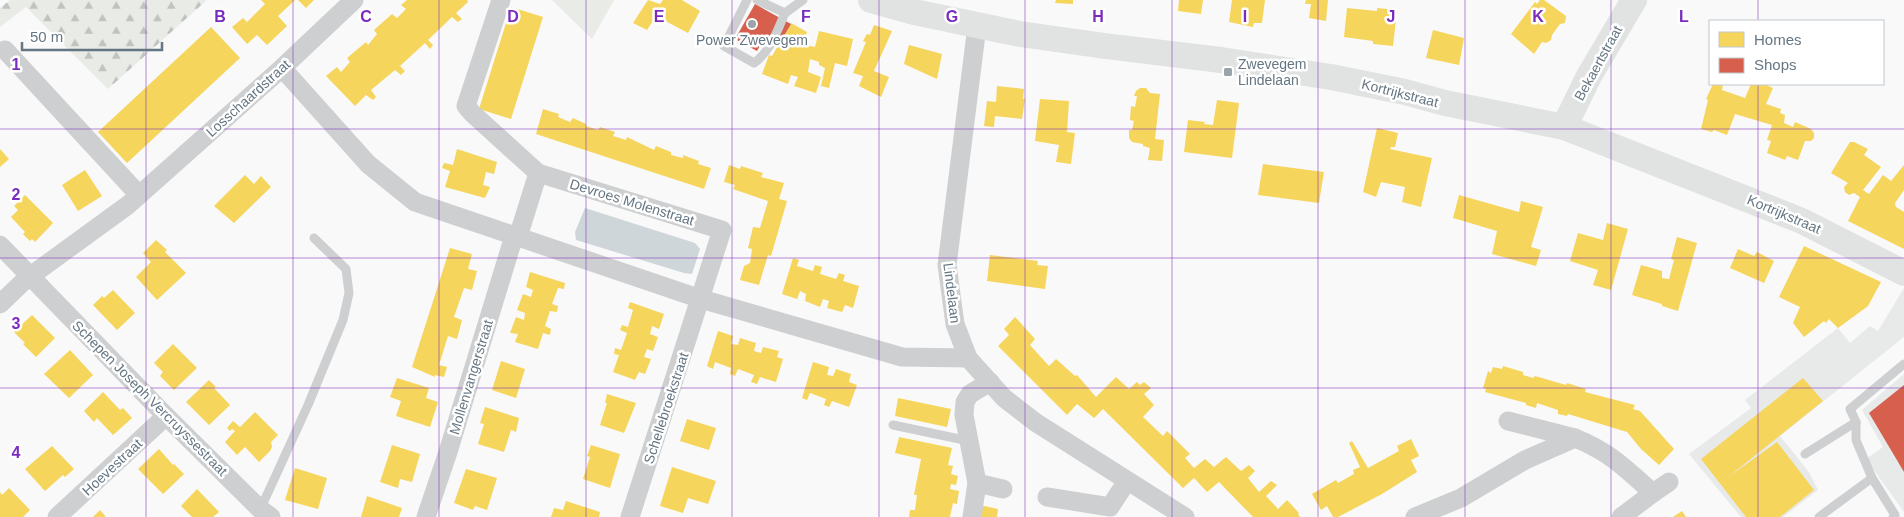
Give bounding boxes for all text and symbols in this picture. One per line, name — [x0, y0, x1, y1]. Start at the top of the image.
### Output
text: B — [214, 8, 226, 25]
text: C — [360, 8, 372, 25]
text: D — [507, 8, 519, 25]
text: E — [654, 8, 665, 25]
text: F — [801, 8, 811, 25]
text: G — [946, 8, 958, 25]
text: H — [1092, 8, 1104, 25]
text: I — [1243, 8, 1247, 25]
text: J — [1387, 8, 1395, 25]
text: K — [1532, 8, 1544, 25]
text: L — [1679, 8, 1689, 25]
marker: Power Zwevegem — [746, 18, 758, 30]
scale bar — [22, 20, 162, 52]
legend — [1709, 20, 1884, 85]
street label: Bekaertstraat — [1571, 23, 1625, 103]
text: 50 m — [30, 28, 63, 45]
text: Homes — [1754, 31, 1802, 48]
place label: Power Zwevegem — [696, 32, 808, 48]
text: 1 — [12, 56, 21, 73]
street label: Losschaardstraat — [203, 56, 293, 140]
place label: Zwevegem Lindelaan — [1238, 56, 1306, 88]
text: Shops — [1754, 56, 1797, 73]
marker: Zwevegem Lindelaan — [1222, 66, 1234, 78]
street label: Kortrijkstraat — [1360, 76, 1440, 110]
street label: Devroes Molenstraat — [568, 175, 696, 229]
text: 2 — [12, 186, 21, 203]
street label: Kortrijkstraat — [1745, 191, 1823, 237]
street label: Lindelaan — [940, 262, 964, 324]
text: 3 — [12, 315, 21, 332]
street label: Schepen Joseph Vercruyssestraat — [69, 317, 231, 479]
street label: Mollenvangerstraat — [446, 318, 496, 436]
street label: Schellebroekstraat — [640, 350, 692, 466]
street label: Hoevestraat — [79, 435, 145, 499]
text: 4 — [12, 444, 21, 461]

